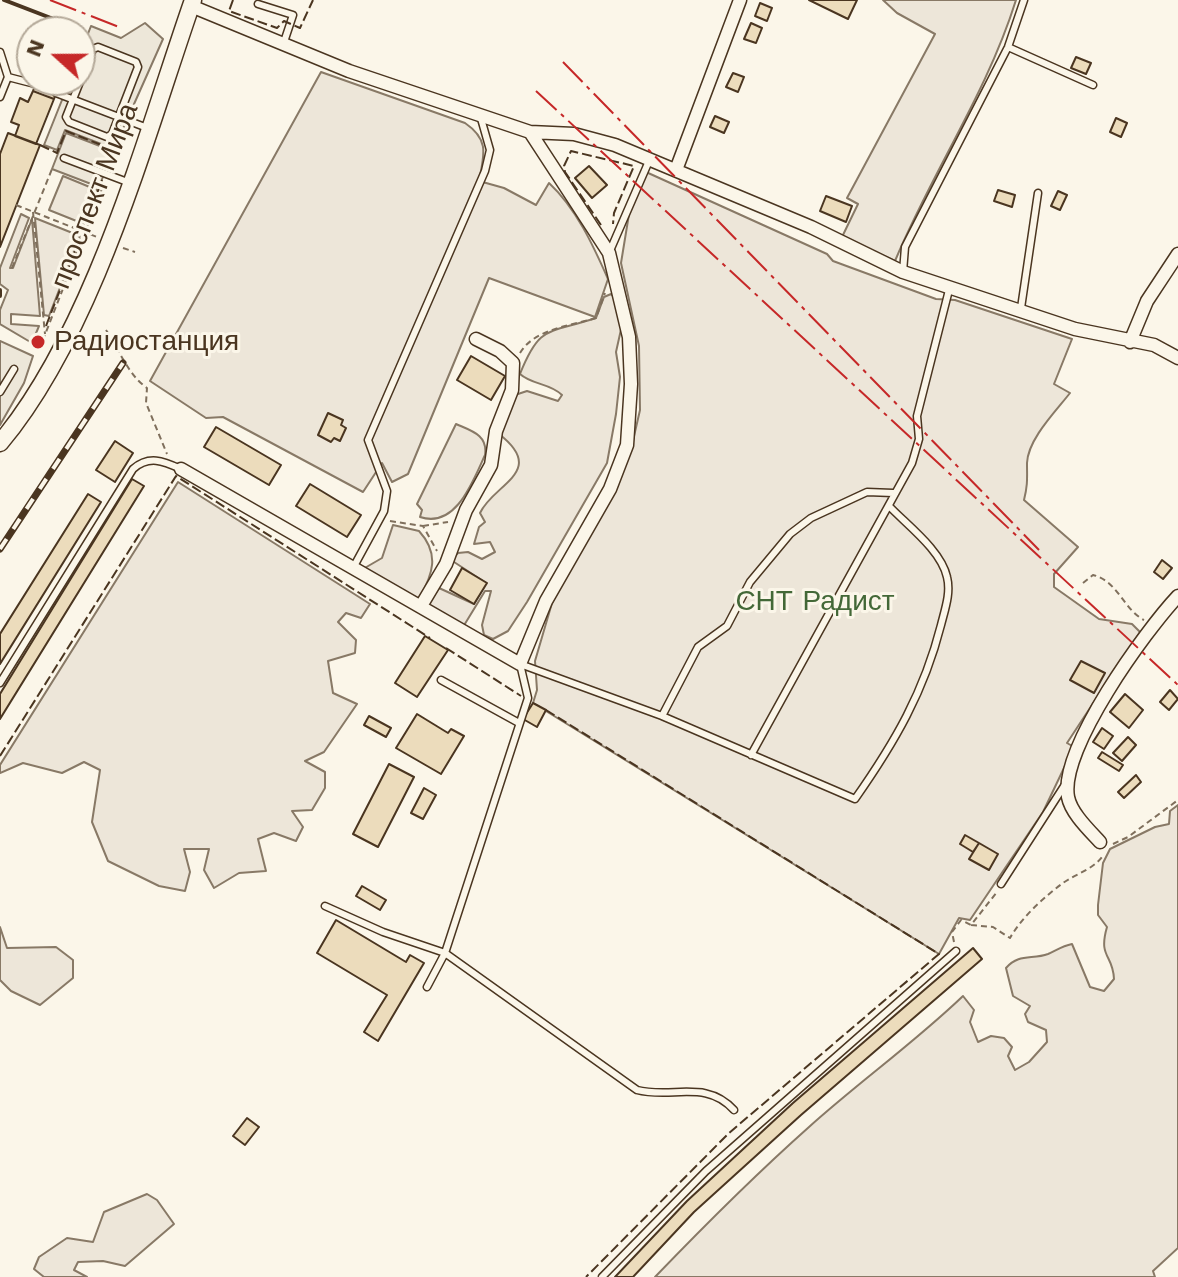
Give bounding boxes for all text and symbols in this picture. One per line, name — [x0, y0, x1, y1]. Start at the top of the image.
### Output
north arrow — [16, 16, 96, 96]
text: N — [20, 36, 50, 60]
street label: проспект Мира — [44, 98, 146, 294]
place label: Радиостанция — [54, 325, 239, 359]
marker: Радиостанция — [29, 333, 47, 351]
park label: СНТ Радист — [735, 585, 895, 619]

